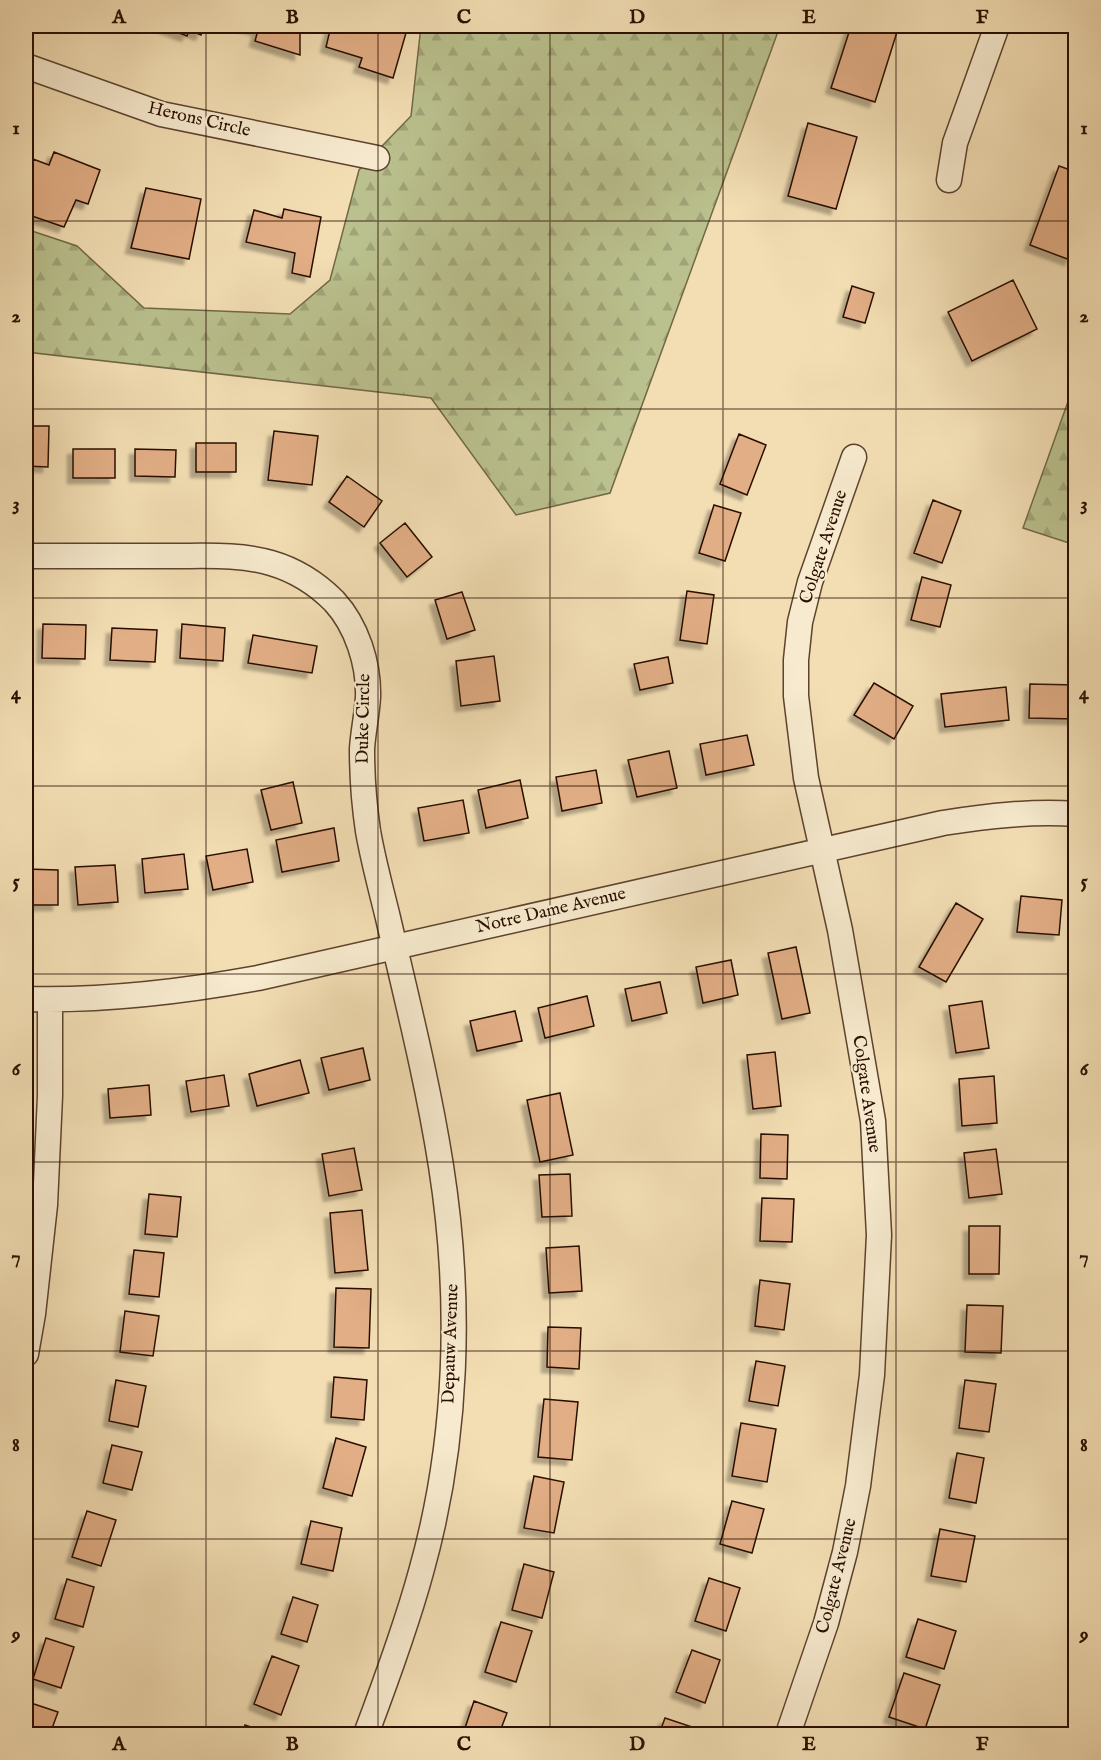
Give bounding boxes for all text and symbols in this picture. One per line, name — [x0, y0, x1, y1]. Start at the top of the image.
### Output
text: A — [111, 5, 127, 30]
text: B — [285, 5, 299, 30]
text: C — [457, 5, 471, 30]
text: D — [629, 5, 645, 30]
text: E — [802, 5, 816, 30]
text: F — [976, 5, 989, 30]
street label: Herons Circle — [145, 97, 253, 143]
text: 1 — [12, 116, 20, 141]
text: 1 — [1080, 116, 1088, 141]
text: 2 — [11, 304, 21, 329]
text: 2 — [1079, 304, 1089, 329]
street label: Colgate Avenue — [795, 487, 853, 607]
text: 3 — [12, 492, 20, 517]
text: 3 — [1080, 492, 1088, 517]
street label: Duke Circle — [352, 674, 376, 764]
text: 4 — [11, 681, 22, 706]
text: 4 — [1079, 681, 1090, 706]
text: 5 — [12, 869, 20, 894]
text: 5 — [1080, 869, 1088, 894]
street label: Notre Dame Avenue — [474, 883, 628, 939]
street label: Colgate Avenue — [846, 1034, 886, 1154]
text: 6 — [12, 1057, 22, 1082]
text: 6 — [1080, 1057, 1090, 1082]
text: 7 — [11, 1245, 21, 1270]
text: 7 — [1079, 1245, 1089, 1270]
street label: Depauw Avenue — [437, 1283, 465, 1405]
text: 8 — [12, 1433, 20, 1458]
text: 8 — [1080, 1433, 1088, 1458]
street label: Colgate Avenue — [812, 1516, 862, 1636]
text: 9 — [11, 1622, 21, 1647]
text: 9 — [1079, 1622, 1089, 1647]
text: A — [111, 1732, 127, 1757]
text: B — [285, 1732, 299, 1757]
text: C — [457, 1732, 471, 1757]
text: D — [629, 1732, 645, 1757]
text: E — [802, 1732, 816, 1757]
text: F — [976, 1732, 989, 1757]

